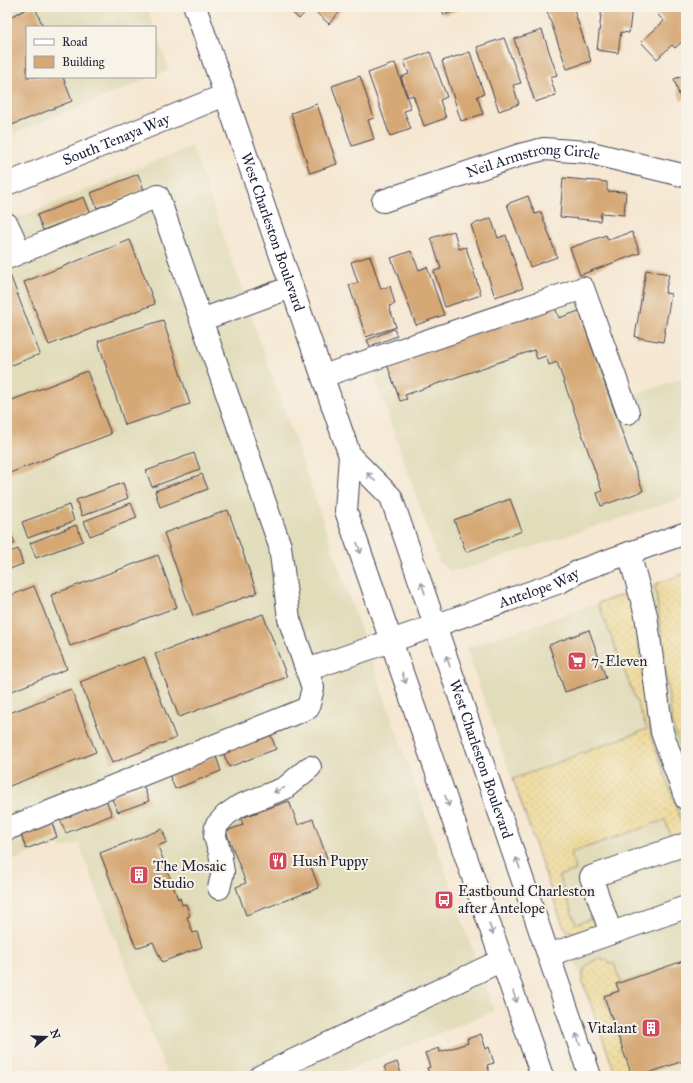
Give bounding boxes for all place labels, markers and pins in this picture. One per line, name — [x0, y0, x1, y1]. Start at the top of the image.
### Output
supermarket icon: 7-Eleven — [566, 650, 588, 672]
place label: 7-Eleven — [591, 652, 647, 670]
restaurant icon: Hush Puppy — [267, 850, 289, 872]
place label: Hush Puppy — [292, 852, 369, 870]
place label: The Mosaic Studio — [153, 857, 226, 892]
building icon: The Mosaic Studio — [128, 864, 150, 886]
place label: Eastbound Charleston after Antelope — [458, 882, 595, 917]
bus stop icon: Eastbound Charleston after Antelope — [433, 889, 455, 911]
building icon: Vitalant — [640, 1017, 662, 1039]
place label: Vitalant — [586, 1019, 638, 1037]

